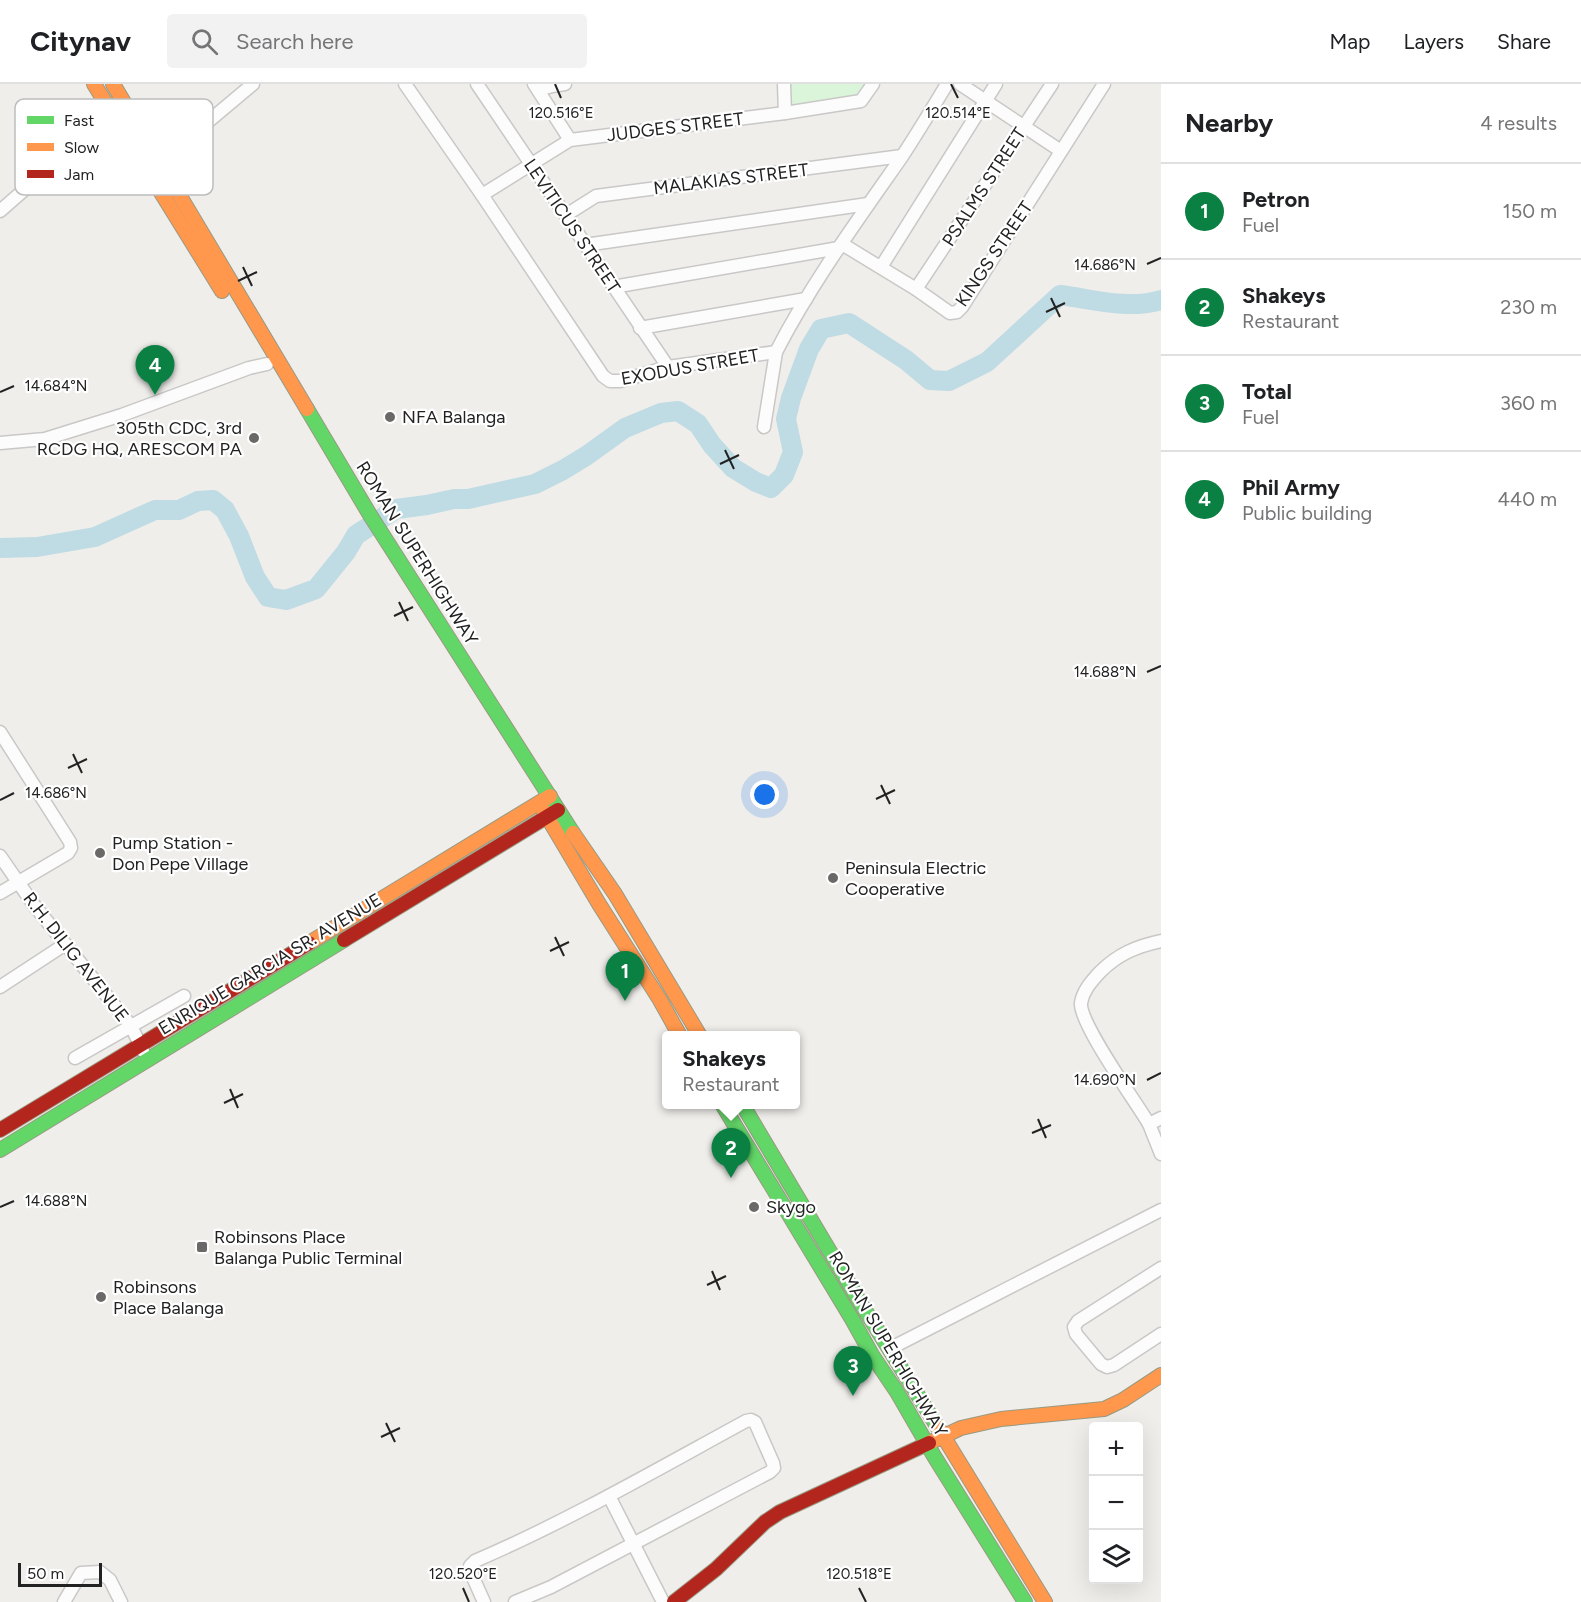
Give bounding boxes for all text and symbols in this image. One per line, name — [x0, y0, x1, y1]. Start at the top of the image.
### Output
search box — [167, 14, 587, 68]
text: Citynav — [30, 24, 131, 58]
icon: search — [188, 25, 221, 58]
text: Search here — [236, 28, 354, 55]
text: Map — [1330, 29, 1370, 54]
text: Layers — [1403, 29, 1464, 54]
text: Share — [1497, 29, 1551, 54]
legend — [15, 99, 213, 195]
text: 120.516°E — [528, 104, 594, 122]
text: 120.514°E — [925, 104, 991, 122]
text: Nearby — [1185, 107, 1273, 139]
street label: JUDGES STREET — [605, 108, 745, 146]
text: Fast — [64, 111, 94, 130]
text: 4 results — [1480, 111, 1557, 135]
street label: PSALMS STREET — [937, 123, 1031, 251]
text: Slow — [64, 138, 99, 157]
street label: LEVITICUS STREET — [519, 155, 625, 297]
street label: MALAKIAS STREET — [652, 159, 810, 199]
text: Jam — [64, 165, 94, 184]
text: Petron — [1242, 186, 1310, 213]
street label: KINGS STREET — [951, 197, 1037, 311]
text: 1 — [1200, 199, 1209, 223]
text: 150 m — [1502, 199, 1557, 223]
text: Fuel — [1242, 213, 1279, 237]
text: 14.686°N — [1074, 256, 1136, 274]
text: Shakeys — [1242, 282, 1326, 309]
text: 2 — [1199, 295, 1210, 319]
text: 230 m — [1500, 295, 1557, 319]
text: Restaurant — [1242, 309, 1339, 333]
street label: EXODUS STREET — [619, 344, 761, 390]
pin: 4 — [136, 346, 174, 395]
text: 14.684°N — [25, 377, 87, 395]
text: Total — [1242, 378, 1292, 405]
text: 3 — [1199, 391, 1210, 415]
text: 360 m — [1500, 391, 1557, 415]
text: Fuel — [1242, 405, 1279, 429]
place label: NFA Balanga — [402, 406, 505, 428]
marker: NFA Balanga — [383, 410, 397, 424]
place label: 305th CDC, 3rd RCDG HQ, ARESCOM PA — [37, 417, 242, 460]
marker: 305th CDC, 3rd RCDG HQ, ARESCOM PA — [247, 431, 261, 445]
street label: ROMAN SUPERHIGHWAY — [351, 457, 483, 649]
text: Phil Army — [1242, 474, 1340, 501]
text: 4 — [1198, 487, 1211, 511]
text: 440 m — [1497, 487, 1557, 511]
text: Public building — [1242, 501, 1372, 525]
text: 14.688°N — [1074, 663, 1136, 681]
your location — [750, 780, 779, 809]
text: 14.686°N — [25, 784, 87, 802]
place label: Pump Station - Don Pepe Village — [112, 832, 249, 875]
marker: Pump Station - Don Pepe Village — [93, 846, 107, 860]
place label: Peninsula Electric Cooperative — [845, 857, 987, 900]
marker: Peninsula Electric Cooperative — [826, 871, 840, 885]
street label: R.H. DILIG AVENUE — [19, 888, 133, 1026]
street label: ENRIQUE GARCIA SR. AVENUE — [154, 889, 386, 1039]
pin: 1 — [606, 952, 644, 1001]
popup — [662, 1031, 800, 1109]
text: Shakeys — [682, 1045, 766, 1072]
text: 14.690°N — [1074, 1071, 1136, 1089]
text: Restaurant — [682, 1072, 780, 1096]
pin: 2 — [712, 1128, 750, 1178]
text: 14.688°N — [25, 1192, 87, 1210]
place label: Skygo — [766, 1196, 816, 1218]
marker: Skygo — [747, 1200, 761, 1214]
place label: Robinsons Place Balanga Public Terminal — [214, 1226, 402, 1269]
marker: Robinsons Place Balanga Public Terminal — [195, 1240, 209, 1254]
street label: ROMAN SUPERHIGHWAY — [824, 1247, 952, 1441]
place label: Robinsons Place Balanga — [113, 1276, 224, 1319]
marker: Robinsons Place Balanga — [94, 1290, 108, 1304]
pin: 3 — [834, 1346, 872, 1396]
map controls — [1089, 1422, 1143, 1584]
button: + — [1089, 1422, 1143, 1476]
button: − — [1089, 1476, 1143, 1530]
button: layers — [1089, 1530, 1143, 1584]
scale bar — [18, 1560, 102, 1588]
text: 50 m — [27, 1564, 64, 1583]
text: 120.520°E — [429, 1565, 497, 1583]
text: 120.518°E — [826, 1565, 892, 1583]

